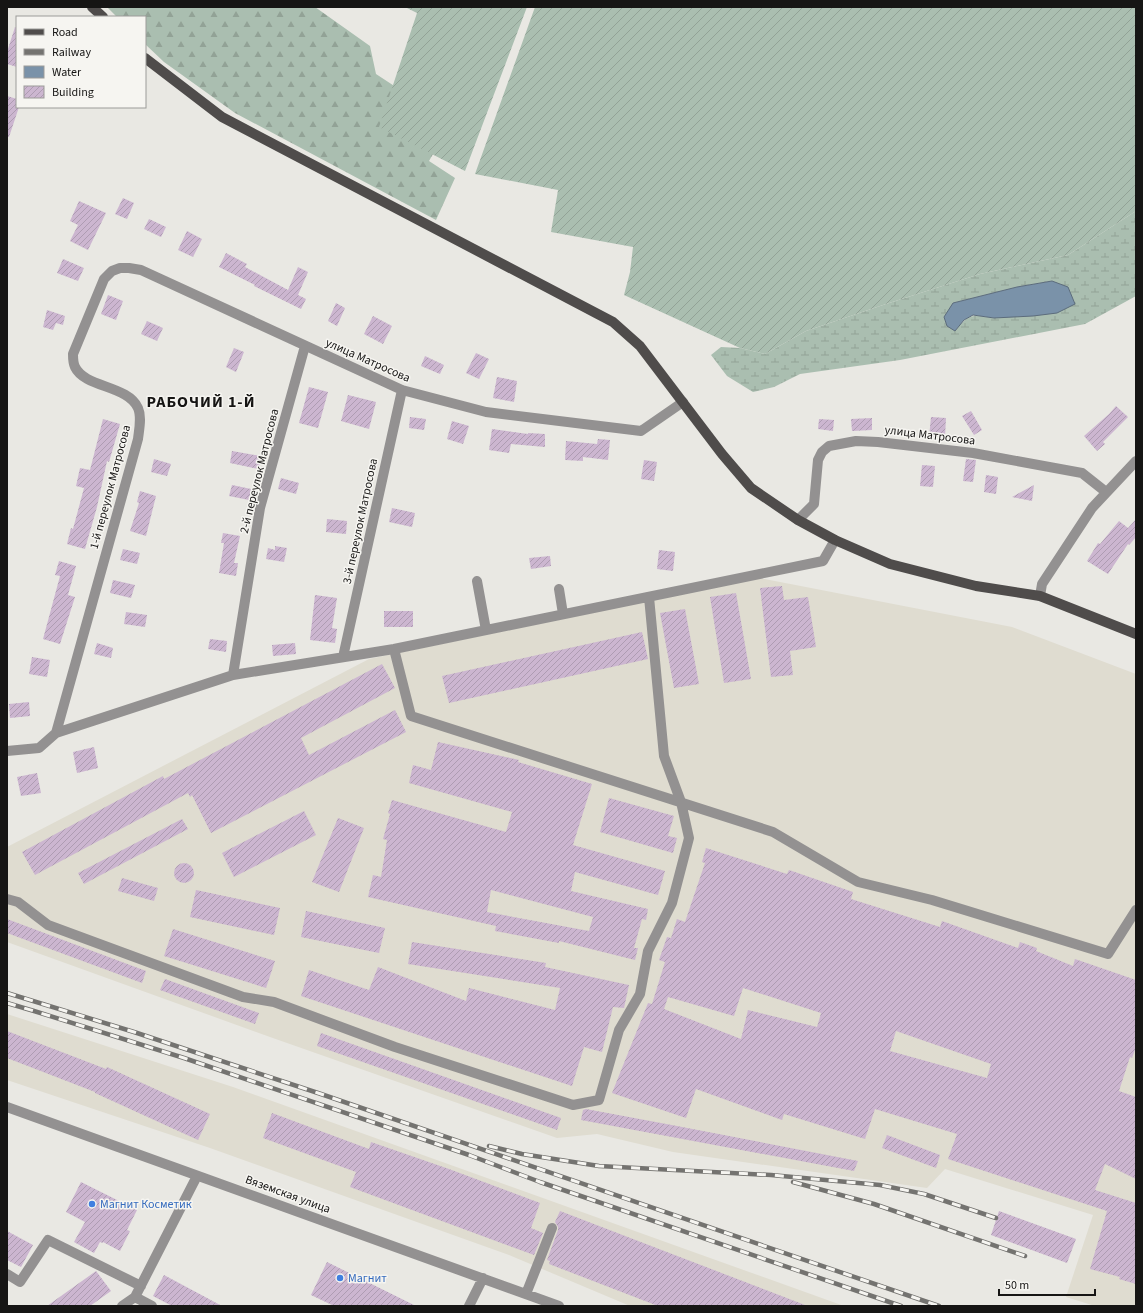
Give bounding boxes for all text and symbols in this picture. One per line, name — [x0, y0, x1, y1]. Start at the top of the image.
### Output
legend — [16, 16, 146, 108]
text: Road — [52, 24, 78, 41]
text: Railway — [52, 44, 91, 61]
text: Water — [52, 64, 82, 81]
text: Building — [52, 84, 94, 101]
street label: улица Матросова — [323, 334, 413, 387]
district label: РАБОЧИЙ 1‑Й — [147, 391, 255, 413]
street label: 2-й переулок Матросова — [236, 407, 283, 535]
street label: улица Матросова — [884, 422, 976, 449]
street label: 1-й переулок Матросова — [86, 423, 135, 551]
street label: 3-й переулок Матросова — [339, 457, 382, 585]
street label: Вяземская улица — [243, 1171, 333, 1218]
place label: Магнит Косметик — [100, 1196, 192, 1213]
marker: Магнит Косметик — [87, 1199, 97, 1209]
place label: Магнит — [348, 1270, 387, 1287]
scale bar — [999, 1271, 1095, 1297]
marker: Магнит — [335, 1273, 345, 1283]
text: 50 m — [1005, 1277, 1029, 1294]

